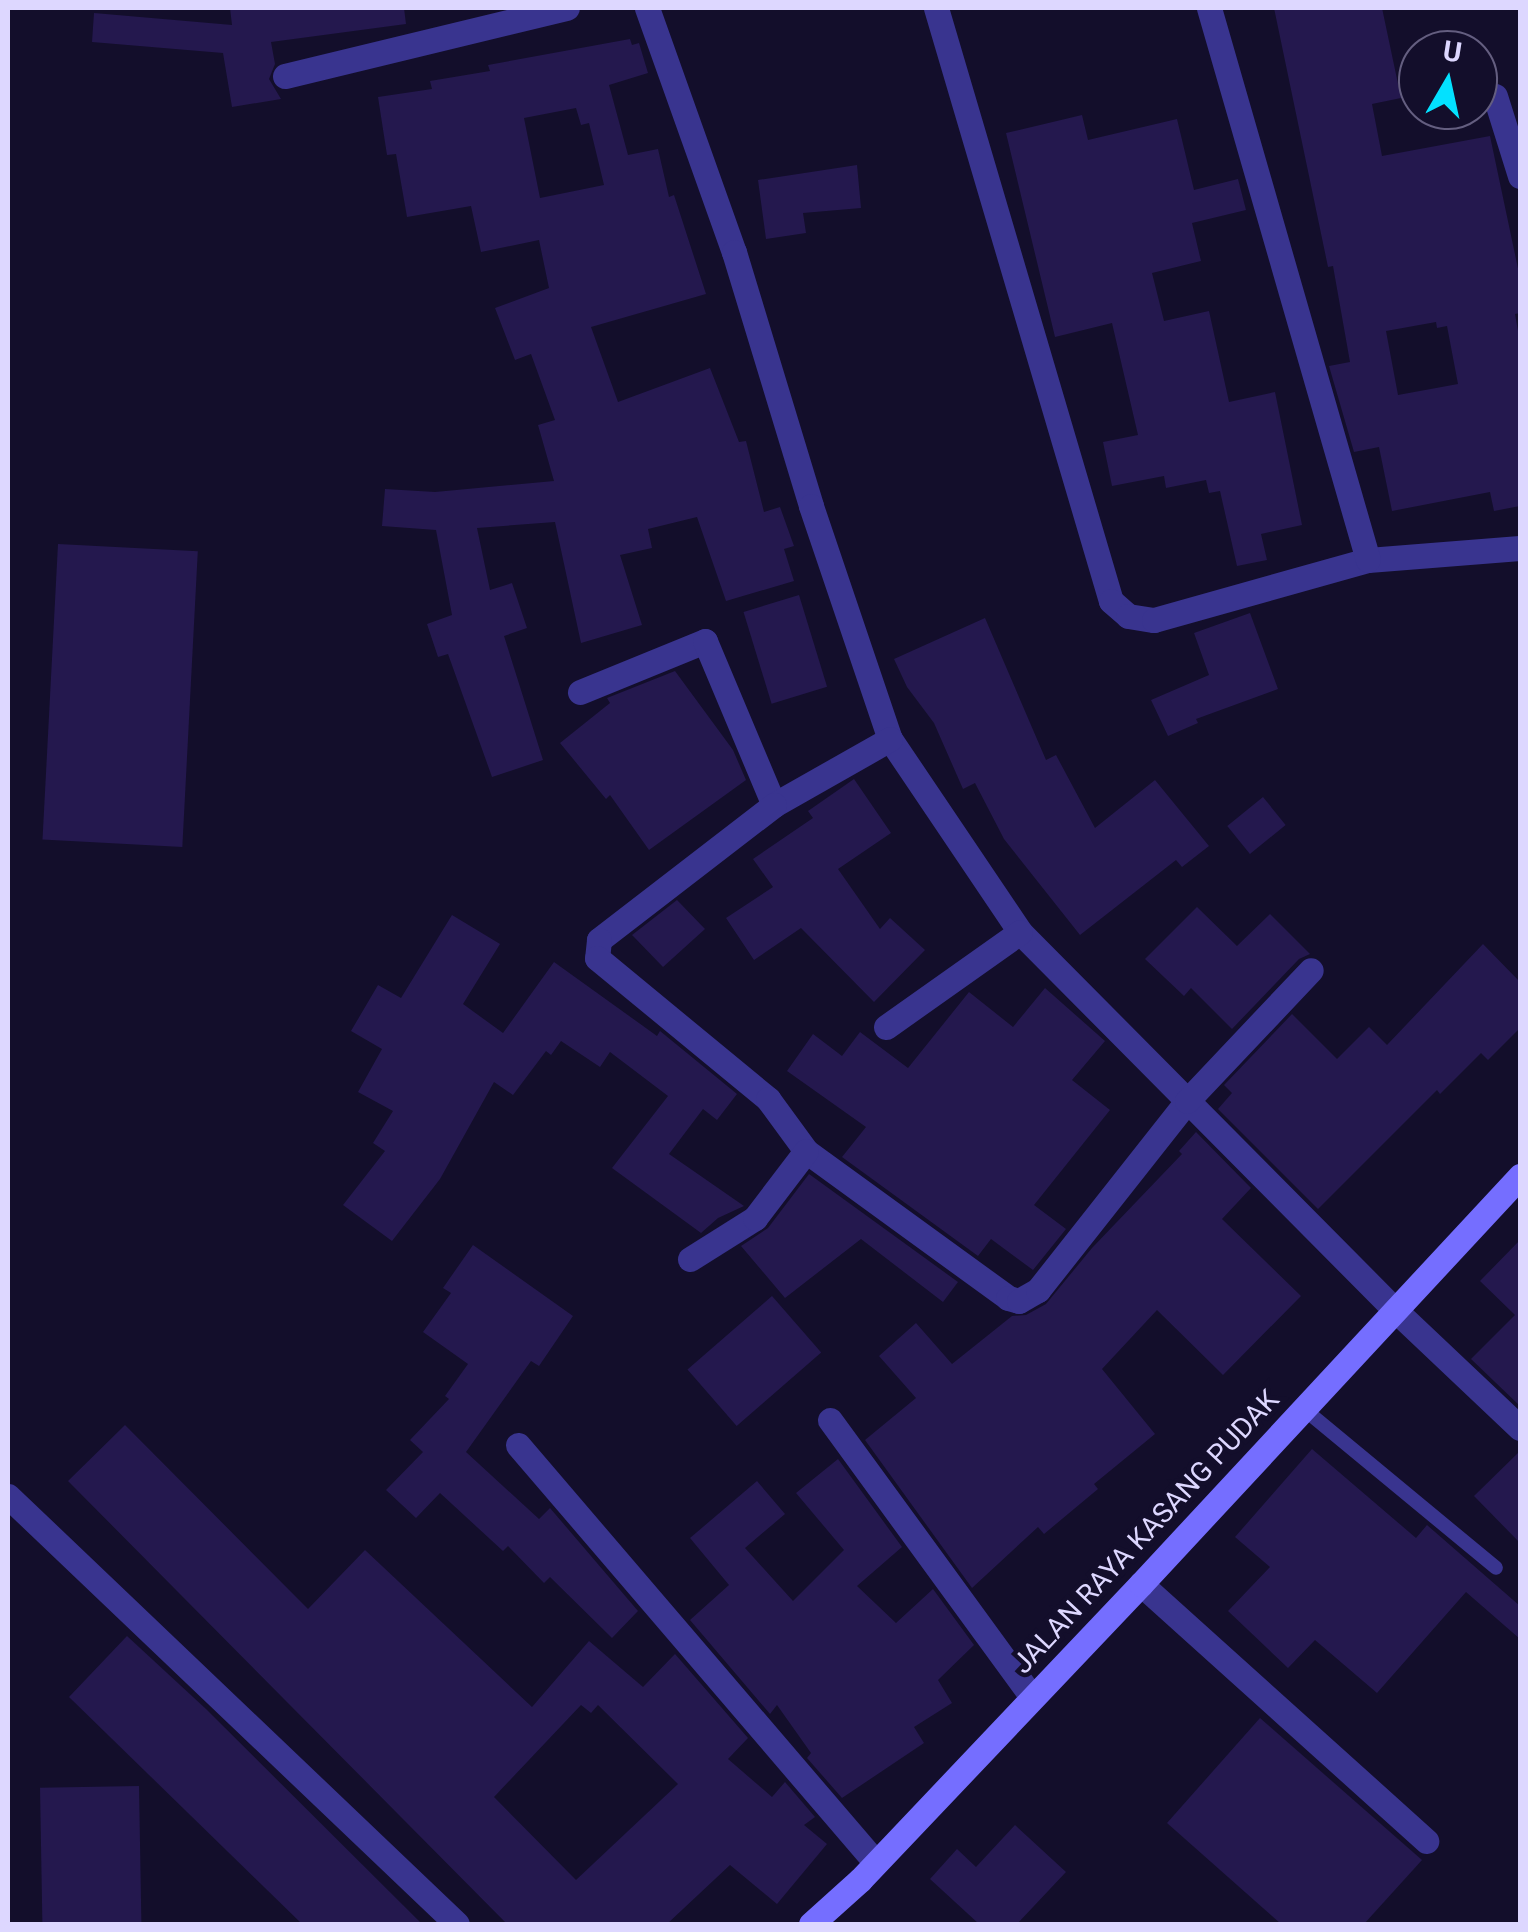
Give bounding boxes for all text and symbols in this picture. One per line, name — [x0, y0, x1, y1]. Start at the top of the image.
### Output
north arrow — [1398, 30, 1498, 130]
text: U — [1441, 34, 1464, 70]
street label: JALAN RAYA KASANG PUDAK — [1006, 1383, 1286, 1681]

